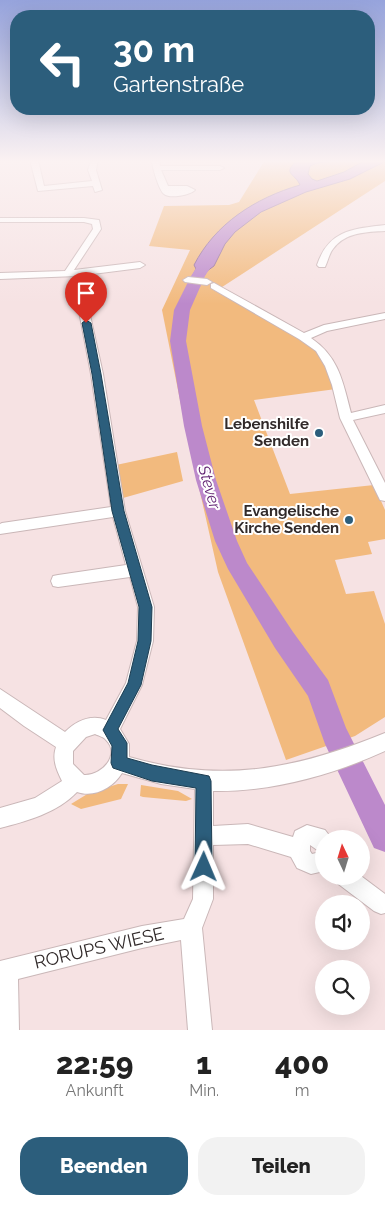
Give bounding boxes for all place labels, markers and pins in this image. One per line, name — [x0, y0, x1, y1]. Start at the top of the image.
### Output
pin — [65, 272, 107, 323]
place label: Lebenshilfe Senden — [224, 415, 309, 450]
marker: Lebenshilfe Senden — [313, 427, 325, 439]
place label: Evangelische Kirche Senden — [234, 502, 339, 537]
marker: Evangelische Kirche Senden — [343, 514, 355, 526]

